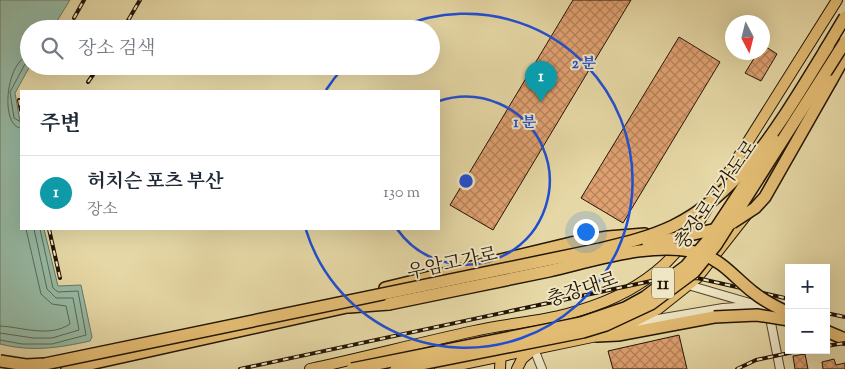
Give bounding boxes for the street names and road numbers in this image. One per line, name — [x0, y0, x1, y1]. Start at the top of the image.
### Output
street label: 충장로고가도로 — [669, 135, 765, 256]
street label: 우암고가로 — [405, 242, 500, 287]
street label: 충장대로 — [544, 266, 622, 315]
road number: 11 — [652, 268, 674, 298]

